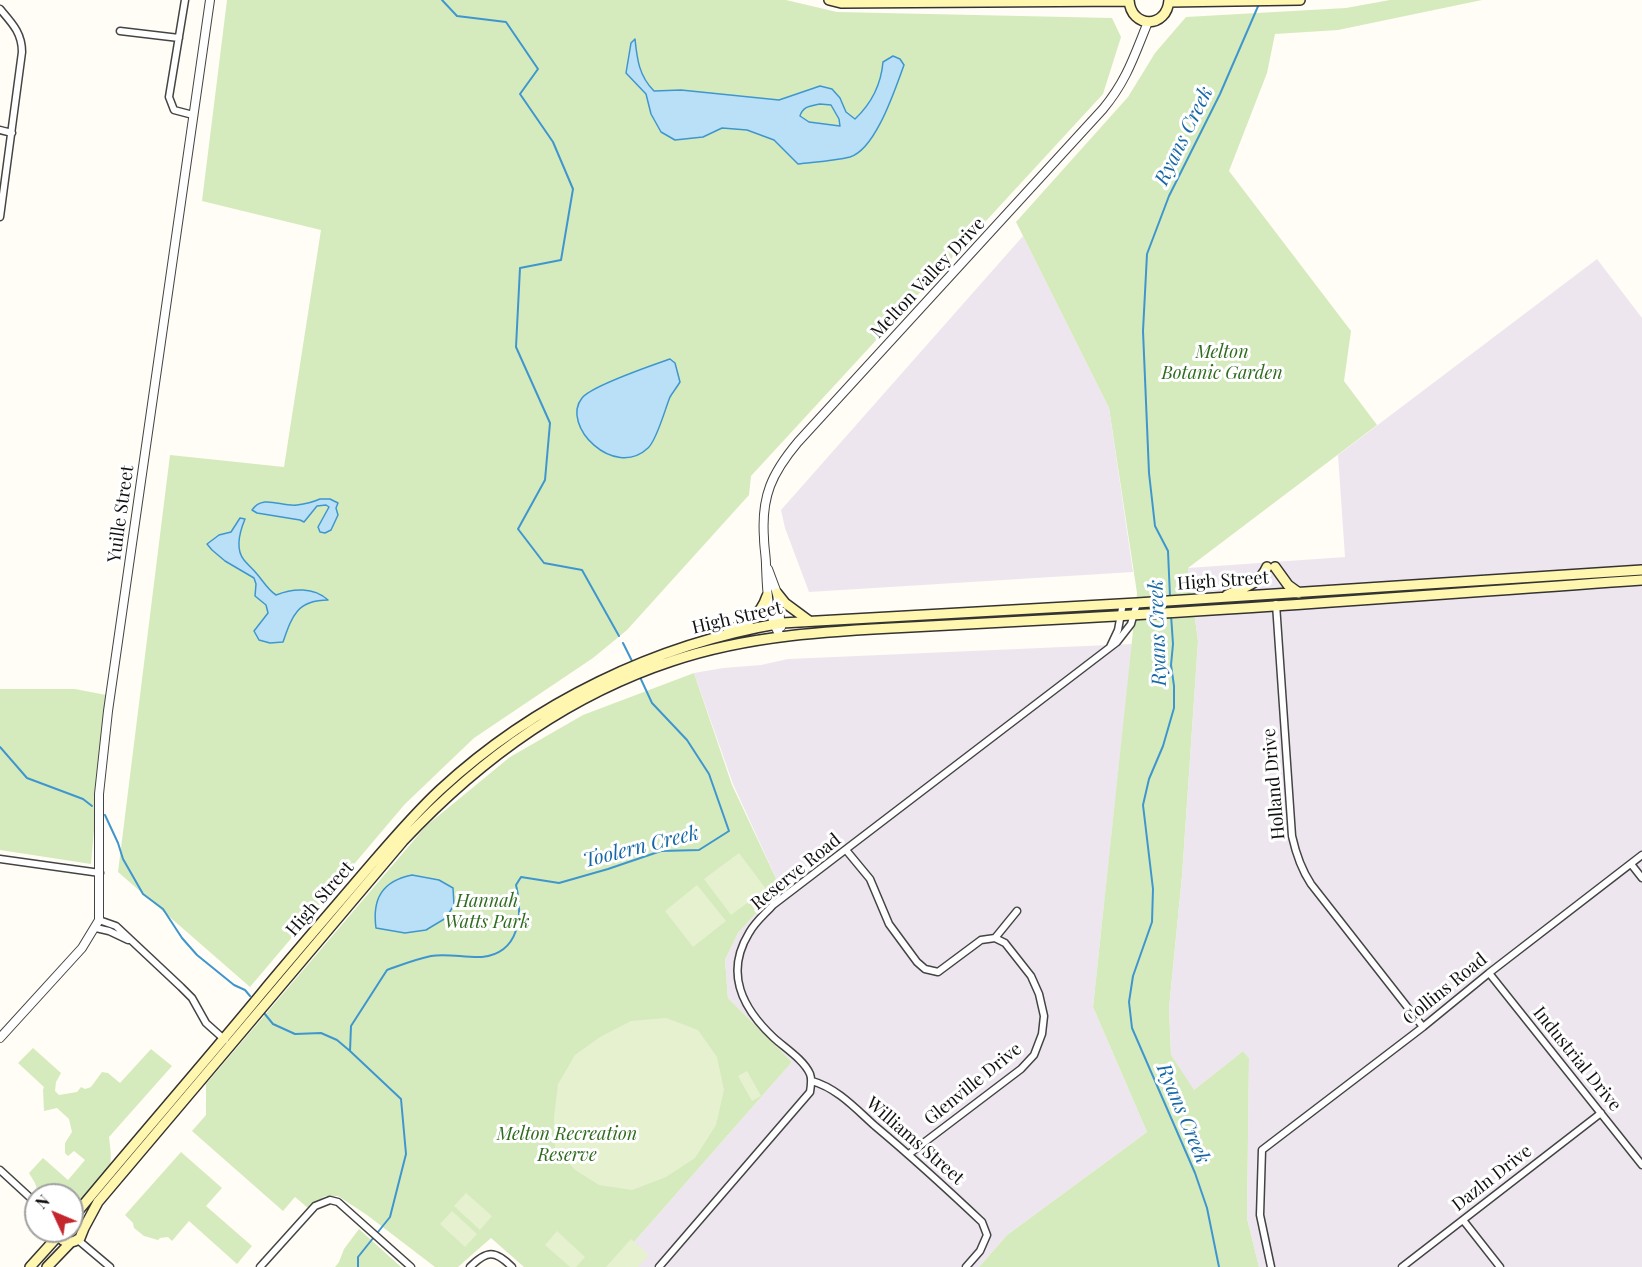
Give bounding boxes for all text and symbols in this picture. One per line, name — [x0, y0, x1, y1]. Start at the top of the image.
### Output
water label: Ryans Creek — [1150, 83, 1218, 189]
street label: Melton Valley Drive — [867, 213, 989, 343]
park label: Melton Botanic Garden — [1161, 341, 1283, 384]
street label: Yuille Street — [103, 464, 139, 564]
street label: High Street — [1176, 567, 1270, 595]
water label: Ryans Creek — [1144, 579, 1172, 687]
street label: High Street — [690, 597, 784, 639]
street label: Holland Drive — [1258, 727, 1290, 841]
water label: Toolern Creek — [581, 821, 701, 873]
street label: Reserve Road — [747, 829, 845, 915]
street label: High Street — [282, 857, 358, 941]
park label: Hannah Watts Park — [444, 890, 530, 932]
street label: Collins Road — [1399, 949, 1491, 1029]
street label: Industrial Drive — [1528, 1002, 1626, 1116]
street label: Glenville Drive — [920, 1038, 1026, 1130]
water label: Ryans Creek — [1151, 1060, 1215, 1168]
street label: Williams Street — [862, 1093, 968, 1189]
park label: Melton Recreation Reserve — [497, 1123, 637, 1166]
street label: Dazln Drive — [1448, 1140, 1536, 1216]
north arrow — [24, 1183, 84, 1243]
text: N — [31, 1190, 54, 1213]

